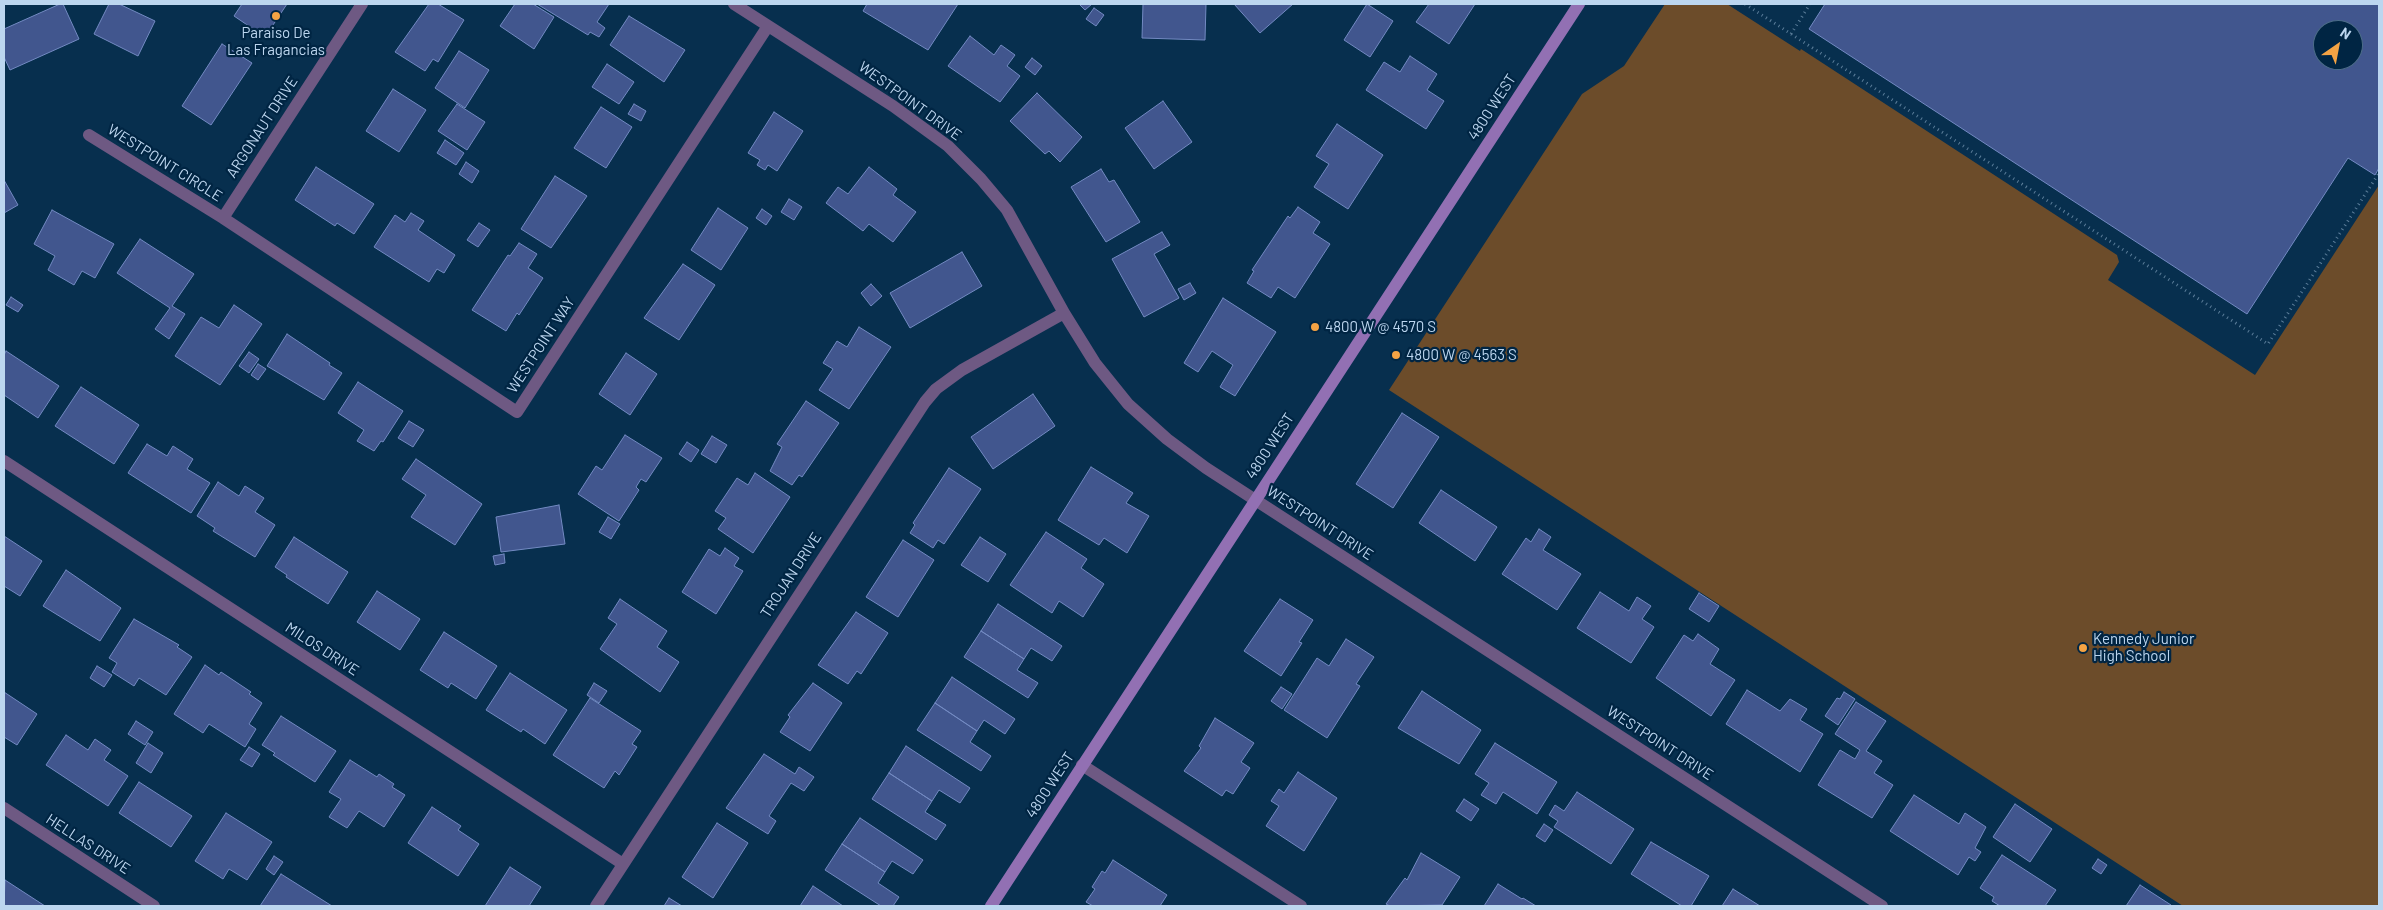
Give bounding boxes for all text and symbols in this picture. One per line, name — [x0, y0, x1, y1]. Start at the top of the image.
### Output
marker: Paraiso De Las Fragancias — [270, 10, 282, 22]
north arrow — [2313, 20, 2363, 70]
text: N — [2337, 23, 2354, 43]
place label: Paraiso De Las Fragancias — [227, 24, 325, 59]
street label: WESTPOINT DRIVE — [855, 58, 965, 144]
street label: 4800 WEST — [1464, 71, 1520, 143]
street label: ARGONAUT DRIVE — [223, 73, 301, 181]
street label: WESTPOINT CIRCLE — [104, 120, 226, 206]
street label: WESTPOINT WAY — [503, 294, 579, 396]
place label: 4800 W @ 4570 S — [1325, 318, 1436, 336]
marker: 4800 W @ 4570 S — [1309, 321, 1321, 333]
place label: 4800 W @ 4563 S — [1406, 346, 1517, 364]
marker: 4800 W @ 4563 S — [1390, 349, 1402, 361]
street label: 4800 WEST — [1242, 410, 1298, 482]
street label: WESTPOINT DRIVE — [1264, 482, 1376, 564]
street label: TROJAN DRIVE — [757, 529, 825, 621]
street label: MILOS DRIVE — [282, 619, 362, 679]
place label: Kennedy Junior High School — [2093, 630, 2194, 665]
marker: Kennedy Junior High School — [2077, 642, 2089, 654]
street label: WESTPOINT DRIVE — [1604, 702, 1716, 784]
street label: 4800 WEST — [1022, 749, 1078, 821]
street label: HELLAS DRIVE — [42, 810, 134, 878]

